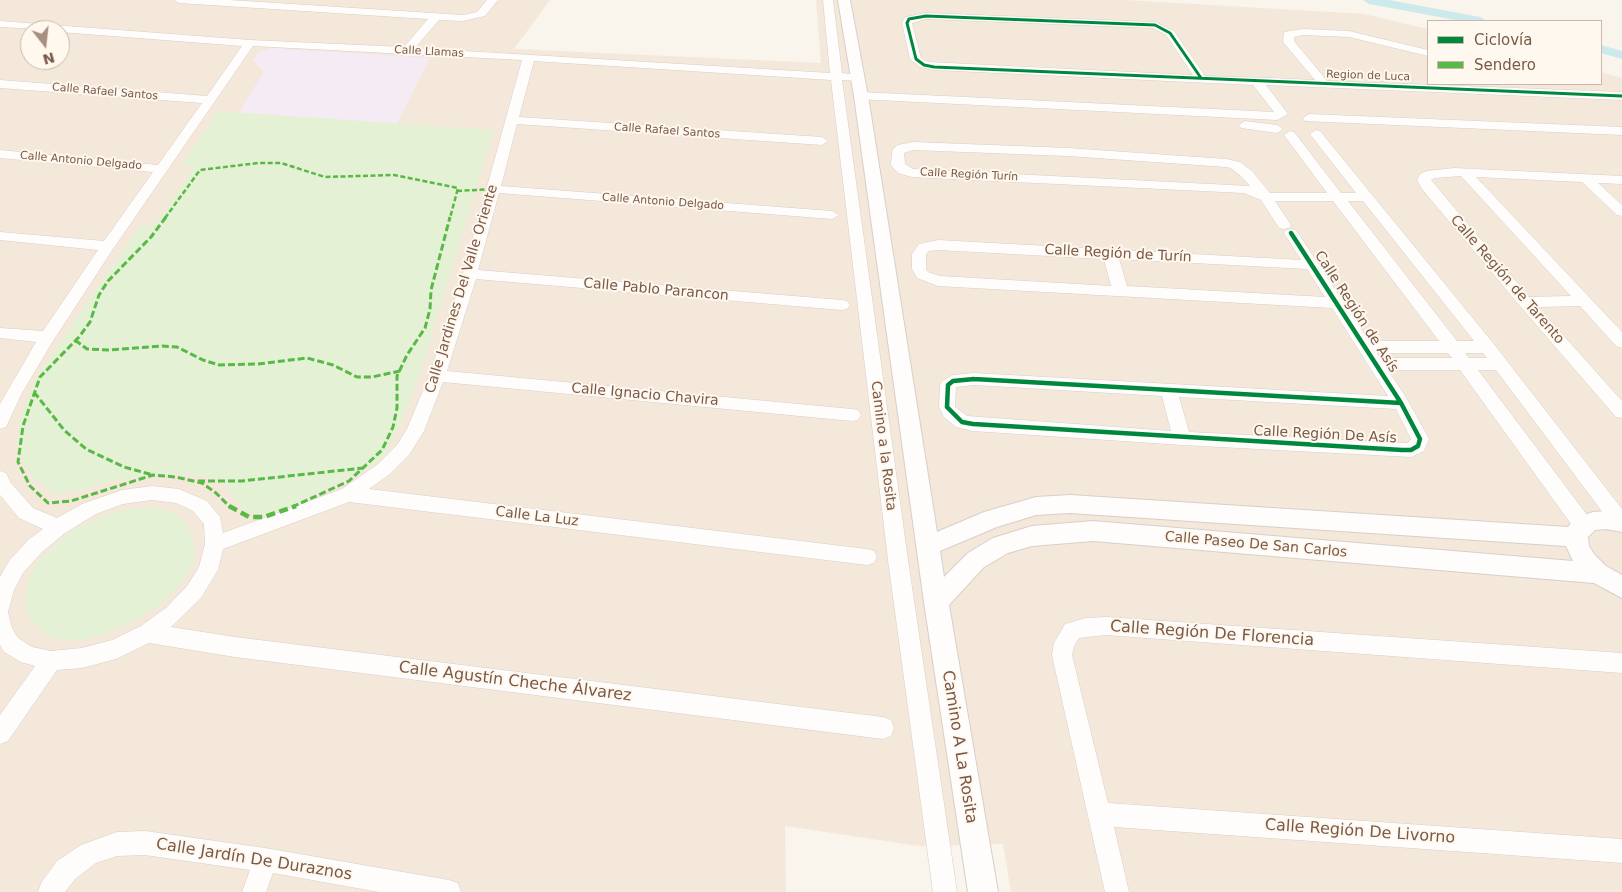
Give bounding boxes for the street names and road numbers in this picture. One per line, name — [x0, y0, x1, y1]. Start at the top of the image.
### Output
street label: Calle Llamas — [394, 44, 464, 60]
street label: Region de Luca — [1326, 68, 1410, 84]
street label: Calle Rafael Santos — [51, 81, 159, 103]
street label: Calle Rafael Santos — [613, 121, 721, 141]
street label: Calle Antonio Delgado — [19, 149, 143, 173]
street label: Calle Región Turín — [919, 166, 1019, 184]
street label: Calle Jardines Del Valle Oriente — [422, 183, 502, 395]
street label: Calle Antonio Delgado — [602, 191, 724, 213]
street label: Calle Región de Tarento — [1446, 212, 1568, 348]
street label: Calle Región de Turín — [1044, 242, 1192, 266]
street label: Calle Región de Asís — [1310, 248, 1402, 376]
street label: Calle Pablo Parancon — [582, 275, 730, 305]
street label: Calle Ignacio Chavira — [571, 380, 719, 410]
street label: Camino a la Rosita — [867, 380, 899, 512]
street label: Calle Región De Asís — [1253, 423, 1397, 447]
street label: Calle La Luz — [494, 504, 580, 530]
street label: Calle Paseo De San Carlos — [1164, 529, 1348, 561]
street label: Calle Región De Florencia — [1109, 617, 1315, 651]
street label: Calle Agustín Cheche Álvarez — [397, 658, 633, 706]
street label: Camino A La Rosita — [937, 669, 981, 825]
street label: Calle Región De Livorno — [1264, 816, 1456, 848]
street label: Calle Jardín De Duraznos — [155, 835, 353, 885]

